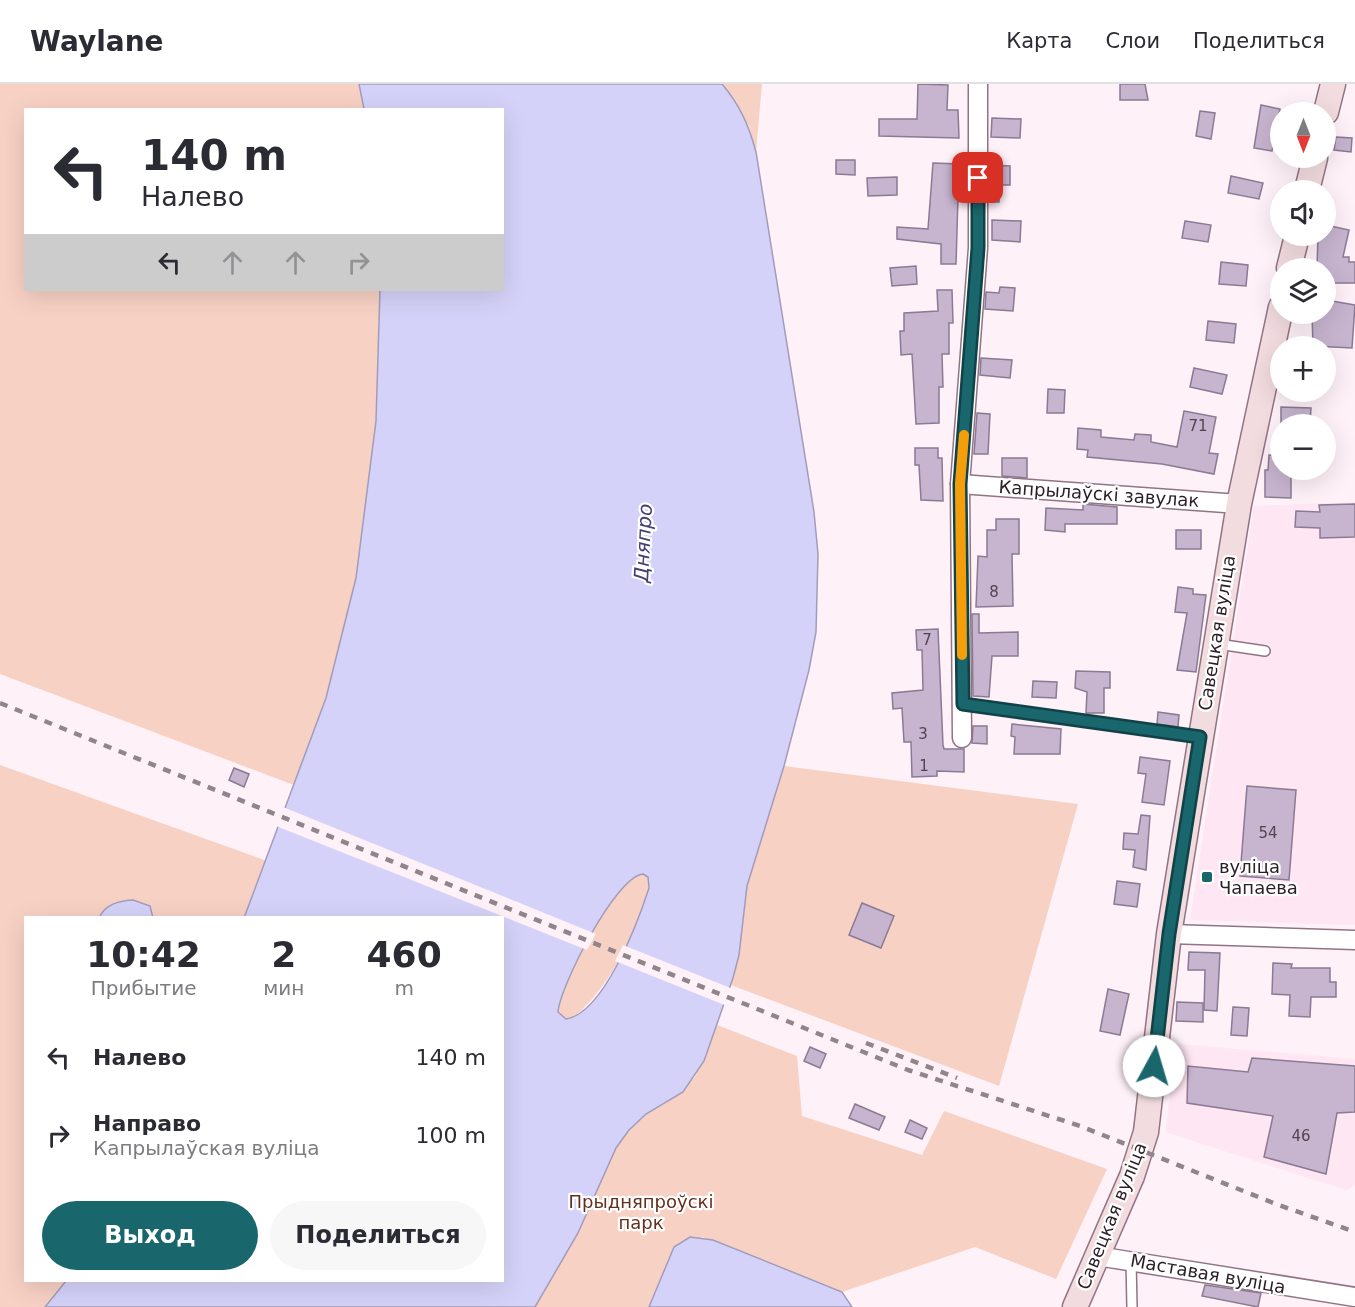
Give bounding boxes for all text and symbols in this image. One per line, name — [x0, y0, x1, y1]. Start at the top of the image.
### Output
text: Waylane — [30, 25, 164, 58]
text: Карта — [1006, 29, 1072, 53]
text: Слои — [1105, 29, 1160, 53]
text: Поделиться — [1193, 29, 1325, 53]
north arrow — [1270, 102, 1336, 168]
map controls — [1270, 102, 1336, 480]
text: 140 m — [141, 131, 287, 180]
icon: left — [42, 132, 120, 210]
pin — [952, 152, 1003, 203]
icon: arrive — [961, 161, 994, 194]
button: sound — [1270, 180, 1336, 246]
text: Налево — [141, 181, 244, 212]
icon: left — [153, 246, 186, 279]
icon: ahead — [216, 246, 249, 279]
icon: ahead — [279, 246, 312, 279]
icon: right — [342, 246, 375, 279]
button: layers — [1270, 258, 1336, 324]
button: + — [1270, 336, 1336, 402]
button: − — [1270, 414, 1336, 480]
house number: 71 — [1188, 417, 1208, 435]
street label: Капрылаўскі завулак — [998, 476, 1200, 511]
water label: Дняпро — [629, 503, 657, 584]
street label: Савецкая вуліца — [1194, 554, 1239, 712]
house number: 8 — [989, 583, 999, 601]
house number: 7 — [922, 631, 932, 649]
house number: 3 — [918, 725, 928, 743]
house number: 1 — [919, 757, 929, 775]
house number: 54 — [1258, 824, 1278, 842]
place label: вуліца Чапаева — [1219, 856, 1298, 898]
marker: вуліца Чапаева — [1200, 870, 1214, 884]
text: 10:42 — [86, 934, 201, 975]
text: 2 — [271, 934, 296, 975]
text: 460 — [367, 934, 442, 975]
text: Прибытие — [91, 976, 196, 1000]
text: мин — [263, 976, 304, 1000]
text: m — [394, 976, 414, 1000]
position arrow — [1122, 1034, 1186, 1098]
icon: left — [42, 1041, 75, 1074]
text: Налево — [93, 1045, 186, 1070]
text: 140 m — [416, 1045, 486, 1070]
text: Направо — [93, 1111, 201, 1136]
icon: right — [42, 1119, 75, 1152]
text: 100 m — [416, 1123, 486, 1148]
house number: 46 — [1291, 1127, 1311, 1145]
text: Капрылаўская вуліца — [93, 1136, 319, 1160]
street label: Савецкая вуліца — [1072, 1139, 1151, 1293]
park label: Прыдняпроўскі парк — [569, 1191, 713, 1233]
button: Выход — [42, 1201, 258, 1270]
button: Поделиться — [270, 1201, 486, 1270]
street label: Маставая вуліца — [1129, 1250, 1287, 1297]

